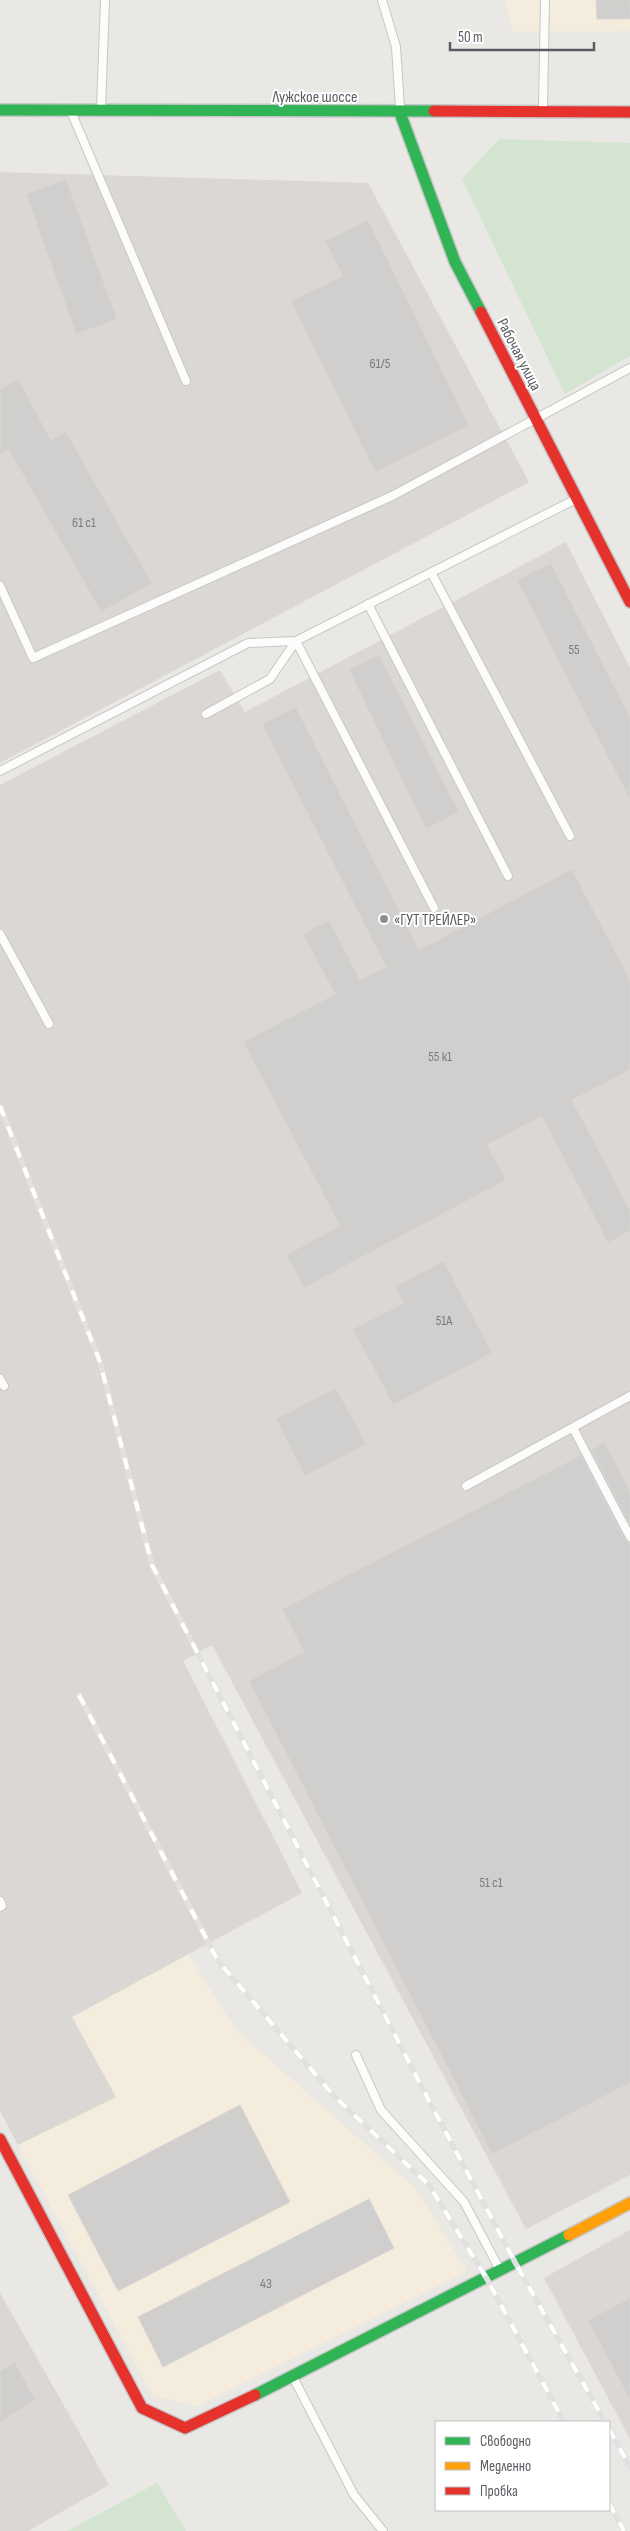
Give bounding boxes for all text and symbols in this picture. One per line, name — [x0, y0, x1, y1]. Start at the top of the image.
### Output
scale bar — [450, 20, 594, 52]
text: 50 m — [458, 28, 483, 47]
street label: Лужское шоссе — [272, 88, 357, 107]
street label: Рабочая улица — [492, 315, 545, 394]
house number: 61/5 — [370, 355, 391, 372]
house number: 61 с1 — [72, 514, 96, 531]
house number: 55 — [568, 641, 580, 658]
place label: «ГУТ ТРЕЙЛЕР» — [394, 911, 476, 930]
marker: «ГУТ ТРЕЙЛЕР» — [378, 913, 390, 925]
house number: 55 к1 — [428, 1048, 452, 1065]
house number: 51А — [436, 1312, 453, 1329]
house number: 51 с1 — [479, 1874, 503, 1891]
house number: 43 — [260, 2275, 272, 2292]
legend — [435, 2421, 610, 2511]
text: Свободно — [480, 2432, 531, 2451]
text: Медленно — [480, 2457, 531, 2476]
text: Пробка — [480, 2482, 518, 2501]

